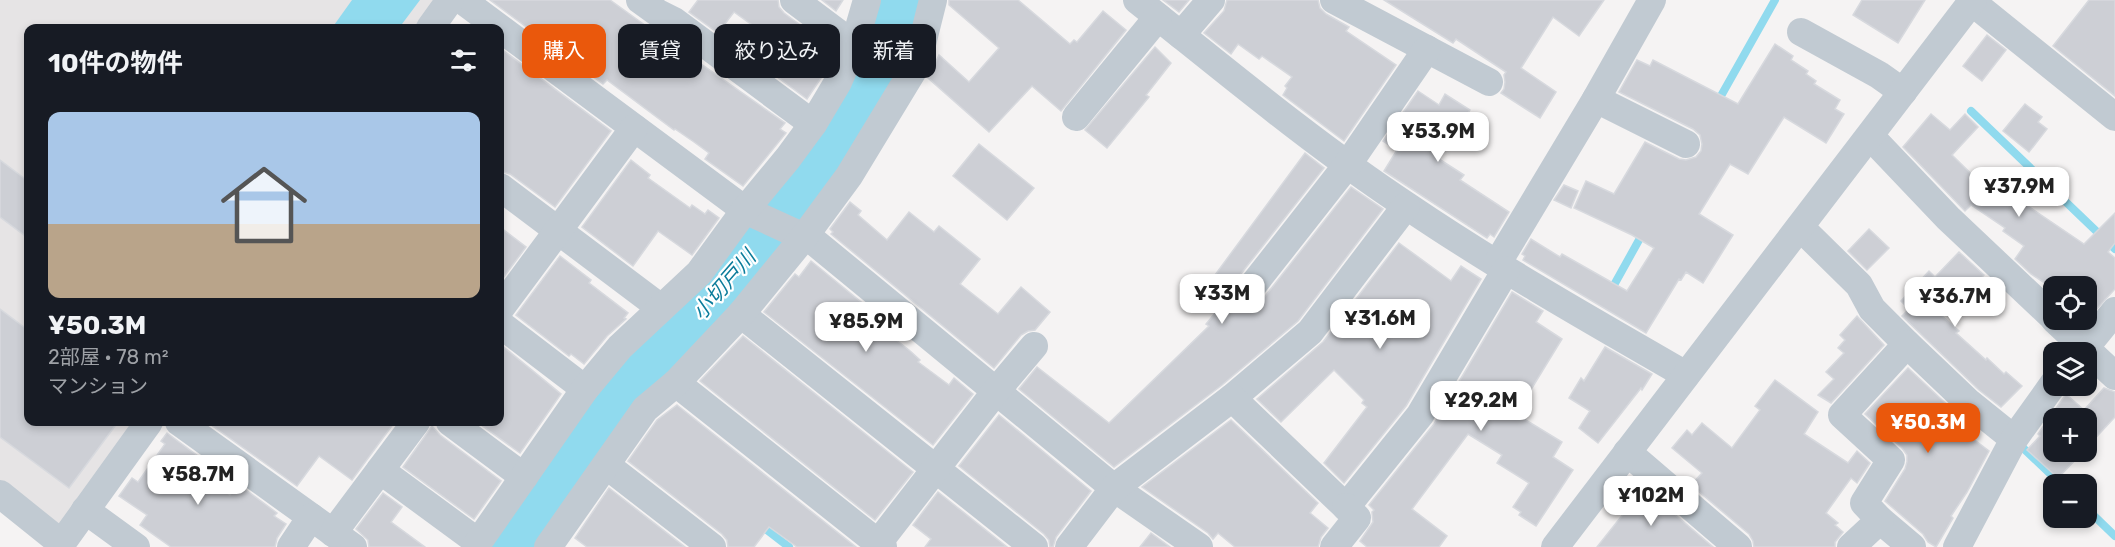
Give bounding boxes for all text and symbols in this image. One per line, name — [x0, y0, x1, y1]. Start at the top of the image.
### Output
chip: 購入 — [522, 24, 606, 78]
chip: 賃貸 — [618, 24, 702, 78]
chip: 絞り込み — [714, 24, 840, 78]
chip: 新着 — [852, 24, 936, 78]
icon: filters — [447, 44, 480, 77]
text: 10件の物件 — [48, 48, 183, 79]
pin: ¥53.9M — [1389, 112, 1487, 163]
text: ¥53.9M — [1401, 119, 1475, 143]
icon: home — [210, 151, 318, 259]
pin: ¥37.9M — [1970, 167, 2068, 218]
text: ¥37.9M — [1983, 174, 2055, 198]
water label: 小切戸川 — [687, 243, 762, 325]
pin: ¥33M — [1186, 274, 1258, 325]
map controls — [2043, 276, 2097, 528]
button: locate — [2043, 276, 2097, 330]
pin: ¥36.7M — [1906, 277, 2004, 328]
text: ¥33M — [1194, 281, 1250, 305]
text: ¥36.7M — [1918, 284, 1992, 308]
pin: ¥31.6M — [1331, 299, 1429, 350]
pin: ¥85.9M — [817, 302, 915, 353]
text: ¥31.6M — [1344, 306, 1416, 330]
text: ¥85.9M — [829, 309, 903, 333]
text: ¥50.3M — [48, 310, 146, 341]
button: layers — [2043, 342, 2097, 396]
text: 2部屋 · 78 m² — [48, 345, 169, 369]
text: マンション — [48, 374, 148, 398]
pin: ¥29.2M — [1432, 381, 1530, 432]
text: ¥29.2M — [1444, 388, 1518, 412]
pin: ¥50.3M — [1879, 403, 1977, 454]
button: + — [2043, 408, 2097, 462]
text: ¥50.3M — [1890, 410, 1966, 434]
pin: ¥58.7M — [149, 455, 247, 506]
text: ¥58.7M — [161, 462, 235, 486]
button: − — [2043, 474, 2097, 528]
pin: ¥102M — [1609, 476, 1693, 527]
text: ¥102M — [1618, 483, 1684, 507]

